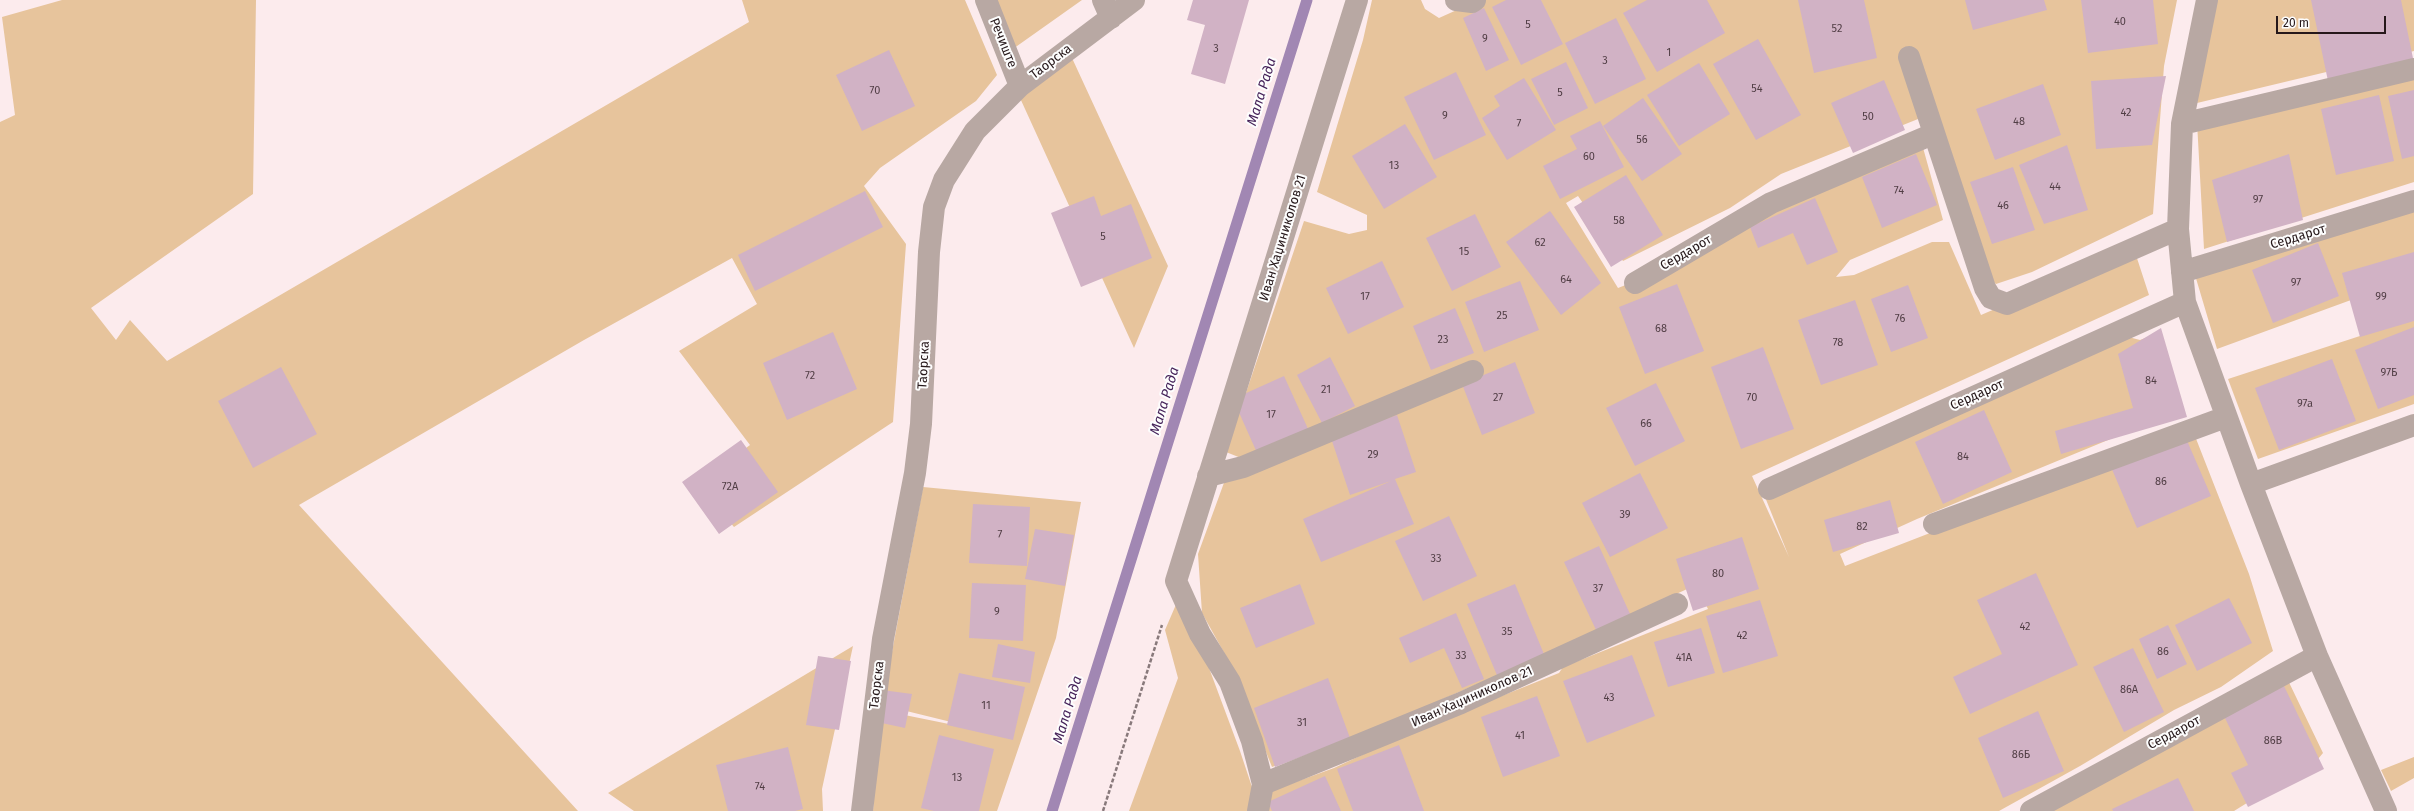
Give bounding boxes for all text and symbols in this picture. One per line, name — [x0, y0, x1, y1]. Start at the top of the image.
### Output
scale bar — [2278, 8, 2388, 34]
house number: 40 — [2114, 15, 2126, 29]
street label: Речиште — [986, 16, 1020, 70]
text: 20 m — [2283, 16, 2309, 30]
house number: 5 — [1525, 18, 1531, 32]
house number: 52 — [1832, 22, 1842, 36]
house number: 9 — [1482, 32, 1488, 46]
street label: Таорска — [1027, 41, 1075, 83]
house number: 3 — [1213, 42, 1219, 56]
house number: 1 — [1667, 46, 1671, 60]
house number: 3 — [1602, 54, 1608, 68]
water label: Мала Рада — [1244, 56, 1280, 128]
house number: 54 — [1751, 82, 1763, 96]
house number: 70 — [870, 84, 880, 98]
house number: 5 — [1557, 86, 1563, 100]
house number: 42 — [2120, 106, 2132, 120]
house number: 9 — [1442, 109, 1448, 123]
house number: 50 — [1862, 110, 1874, 124]
house number: 48 — [2013, 115, 2025, 129]
house number: 7 — [1517, 117, 1521, 131]
house number: 56 — [1636, 133, 1648, 147]
house number: 60 — [1583, 150, 1595, 164]
house number: 13 — [1389, 159, 1399, 173]
street label: Иван Хаџиниколов 21 — [1256, 173, 1310, 303]
house number: 44 — [2049, 180, 2061, 194]
house number: 74 — [1894, 184, 1904, 198]
house number: 97 — [2253, 193, 2263, 207]
house number: 46 — [1997, 199, 2009, 213]
house number: 58 — [1613, 214, 1625, 228]
street label: Сердарот — [2269, 221, 2327, 253]
house number: 5 — [1100, 230, 1106, 244]
street label: Сердарот — [1657, 232, 1715, 274]
house number: 62 — [1534, 236, 1546, 250]
house number: 15 — [1459, 245, 1469, 259]
house number: 64 — [1560, 273, 1572, 287]
house number: 97 — [2291, 276, 2301, 290]
house number: 17 — [1360, 290, 1370, 304]
house number: 99 — [2375, 290, 2387, 304]
house number: 25 — [1497, 309, 1507, 323]
house number: 76 — [1895, 312, 1905, 326]
house number: 68 — [1655, 322, 1667, 336]
house number: 23 — [1438, 333, 1448, 347]
house number: 78 — [1833, 336, 1843, 350]
street label: Таорска — [915, 340, 933, 390]
water label: Мала Рада — [1147, 365, 1183, 437]
house number: 97Б — [2381, 366, 2397, 380]
house number: 72 — [805, 369, 815, 383]
house number: 84 — [2145, 374, 2157, 388]
street label: Сердарот — [1948, 376, 2006, 414]
house number: 21 — [1321, 383, 1331, 397]
house number: 27 — [1493, 391, 1503, 405]
house number: 70 — [1747, 391, 1757, 405]
house number: 97а — [2297, 397, 2313, 411]
house number: 17 — [1266, 408, 1276, 422]
house number: 66 — [1640, 417, 1652, 431]
house number: 29 — [1367, 448, 1379, 462]
house number: 84 — [1957, 450, 1969, 464]
house number: 86 — [2155, 475, 2167, 489]
house number: 72А — [722, 480, 738, 494]
house number: 39 — [1619, 508, 1631, 522]
house number: 82 — [1856, 520, 1868, 534]
house number: 7 — [998, 528, 1002, 542]
house number: 33 — [1431, 552, 1441, 566]
house number: 80 — [1712, 567, 1724, 581]
house number: 37 — [1593, 582, 1603, 596]
house number: 9 — [994, 605, 1000, 619]
house number: 42 — [2019, 620, 2031, 634]
house number: 35 — [1502, 625, 1512, 639]
house number: 42 — [1736, 629, 1748, 643]
house number: 86 — [2157, 645, 2169, 659]
house number: 33 — [1456, 649, 1466, 663]
house number: 41А — [1676, 651, 1692, 665]
street label: Таорска — [866, 660, 888, 710]
street label: Иван Хаџиниколов 21 — [1409, 663, 1535, 731]
water label: Мала Рада — [1050, 674, 1086, 746]
house number: 86А — [2120, 683, 2138, 697]
house number: 43 — [1603, 691, 1615, 705]
house number: 11 — [981, 699, 991, 713]
street label: Сердарот — [2145, 713, 2203, 753]
house number: 31 — [1297, 716, 1307, 730]
house number: 41 — [1515, 729, 1525, 743]
house number: 86В — [2264, 734, 2282, 748]
house number: 86Б — [2012, 748, 2030, 762]
house number: 13 — [952, 771, 962, 785]
house number: 74 — [755, 780, 765, 794]

